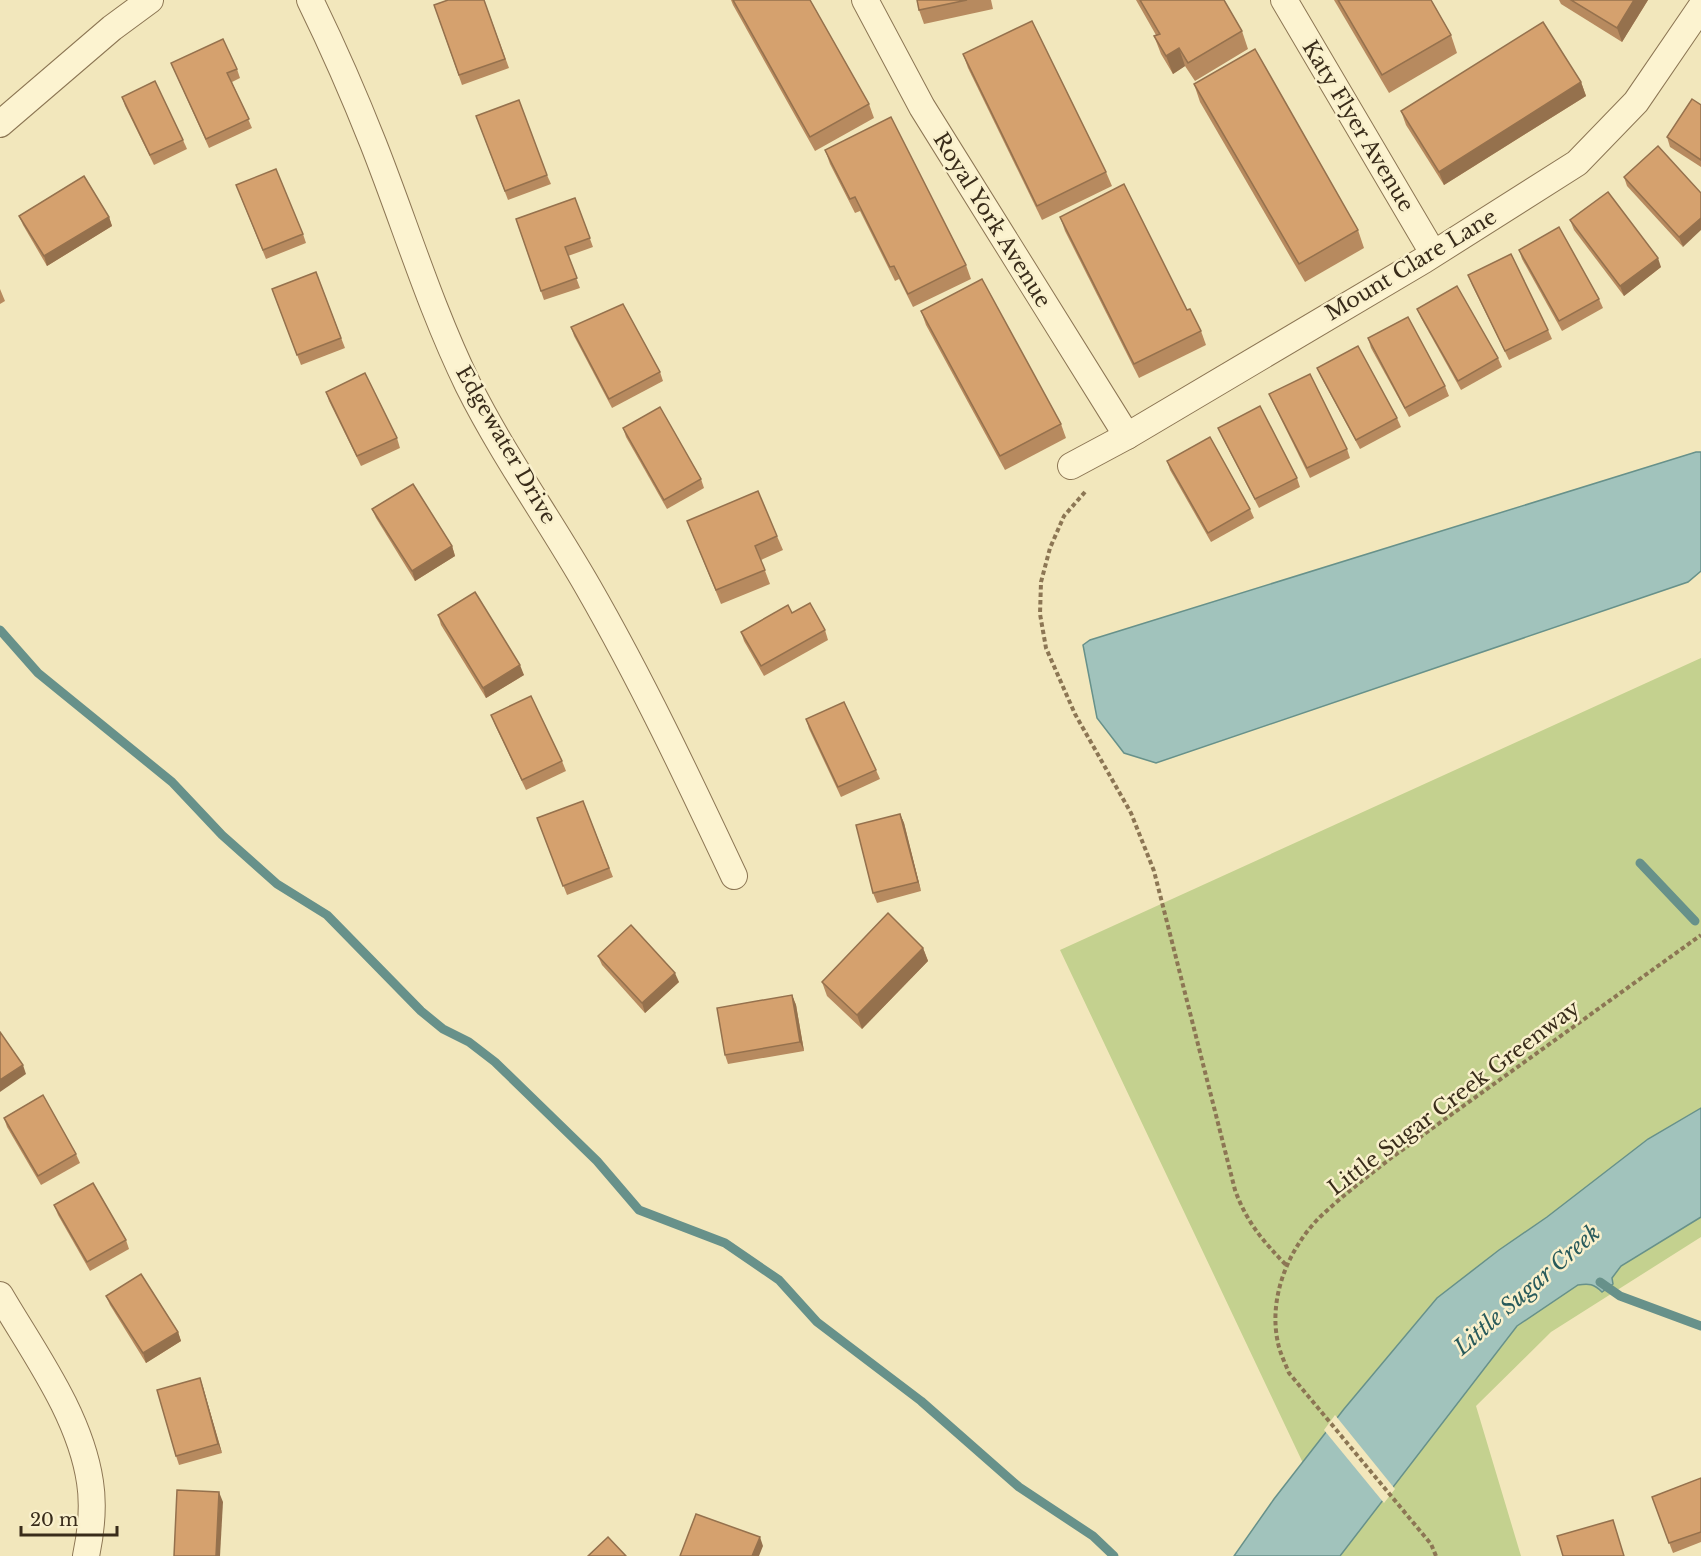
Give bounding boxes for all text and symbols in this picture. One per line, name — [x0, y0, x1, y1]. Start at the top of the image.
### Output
street label: Katy Flyer Avenue — [1297, 36, 1419, 216]
street label: Royal York Avenue — [928, 128, 1056, 312]
street label: Mount Clare Lane — [1321, 204, 1501, 326]
street label: Edgewater Drive — [450, 361, 562, 529]
street label: Little Sugar Creek Greenway — [1323, 994, 1585, 1201]
water label: Little Sugar Creek — [1448, 1219, 1606, 1361]
scale bar — [21, 1499, 117, 1537]
text: 20 m — [30, 1509, 78, 1531]

